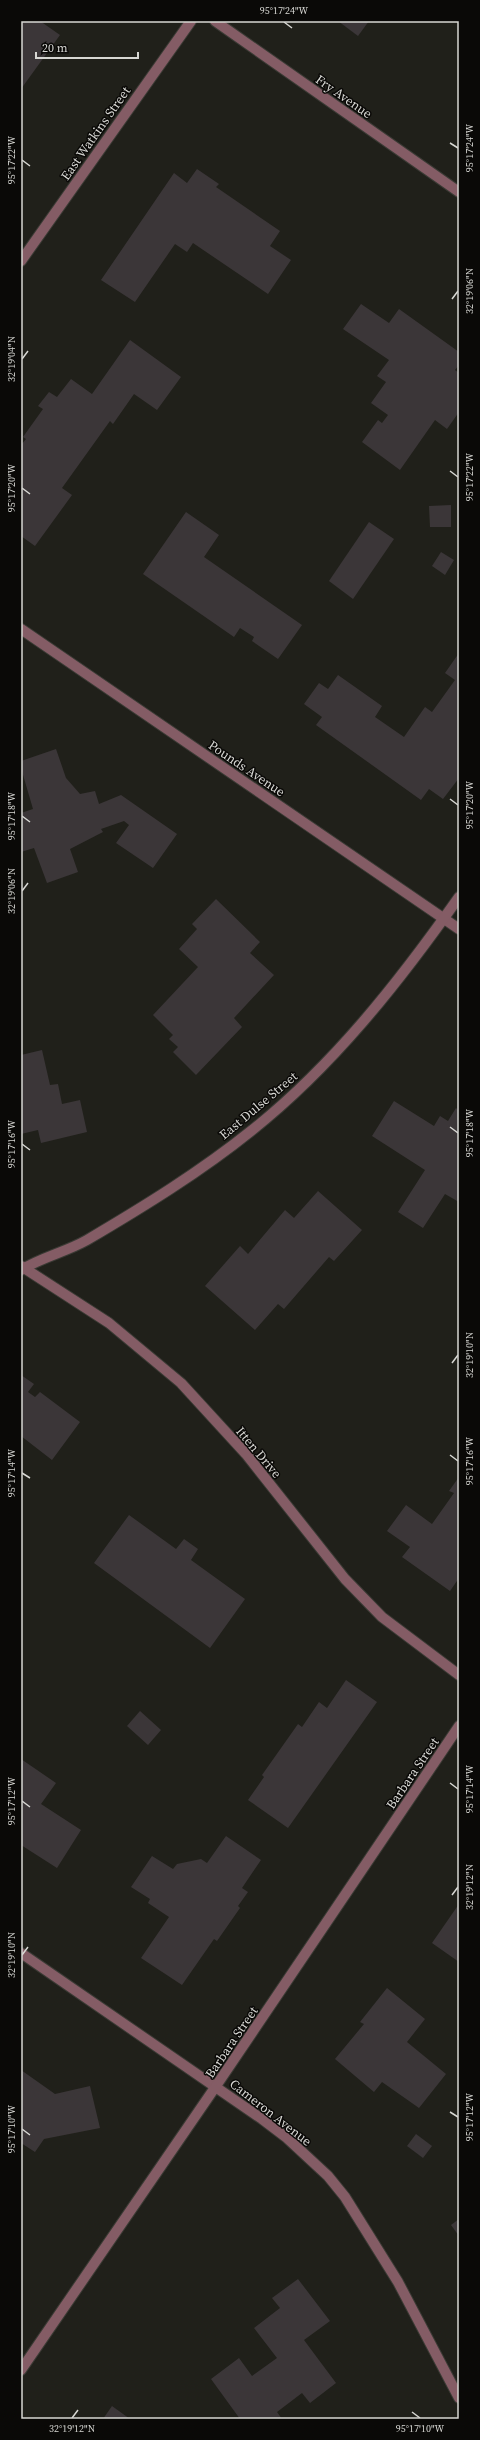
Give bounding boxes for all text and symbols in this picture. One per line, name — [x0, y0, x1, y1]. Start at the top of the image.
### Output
text: 95°17'24"W — [260, 4, 309, 17]
scale bar — [36, 34, 138, 60]
text: 20 m — [42, 40, 68, 56]
street label: Fry Avenue — [312, 71, 376, 122]
street label: East Watkins Street — [57, 83, 135, 183]
text: 95°17'24"W — [463, 123, 476, 172]
text: 95°17'22"W — [5, 135, 18, 184]
text: 32°19'06"N — [463, 268, 476, 314]
text: 32°19'04"N — [5, 336, 18, 382]
text: 95°17'22"W — [463, 452, 476, 501]
text: 95°17'20"W — [5, 463, 18, 512]
street label: Pounds Avenue — [205, 737, 288, 800]
text: 95°17'20"W — [463, 780, 476, 829]
text: 95°17'18"W — [5, 791, 18, 840]
text: 32°19'06"N — [5, 868, 18, 914]
street label: East Dulse Street — [216, 1067, 302, 1143]
text: 95°17'18"W — [463, 1108, 476, 1157]
text: 95°17'16"W — [5, 1119, 18, 1168]
text: 32°19'10"N — [463, 1332, 476, 1378]
street label: Itten Drive — [232, 1423, 285, 1482]
text: 95°17'16"W — [463, 1436, 476, 1485]
text: 95°17'14"W — [5, 1448, 18, 1497]
street label: Barbara Street — [382, 1734, 443, 1812]
text: 95°17'14"W — [463, 1764, 476, 1813]
text: 95°17'12"W — [5, 1776, 18, 1825]
text: 32°19'12"N — [463, 1864, 476, 1910]
text: 32°19'10"N — [5, 1932, 18, 1978]
street label: Barbara Street — [201, 2003, 262, 2081]
street label: Cameron Avenue — [226, 2075, 315, 2150]
text: 95°17'12"W — [463, 2092, 476, 2141]
text: 95°17'10"W — [5, 2104, 18, 2153]
text: 32°19'12"N — [49, 2422, 95, 2435]
text: 95°17'10"W — [396, 2422, 445, 2435]

